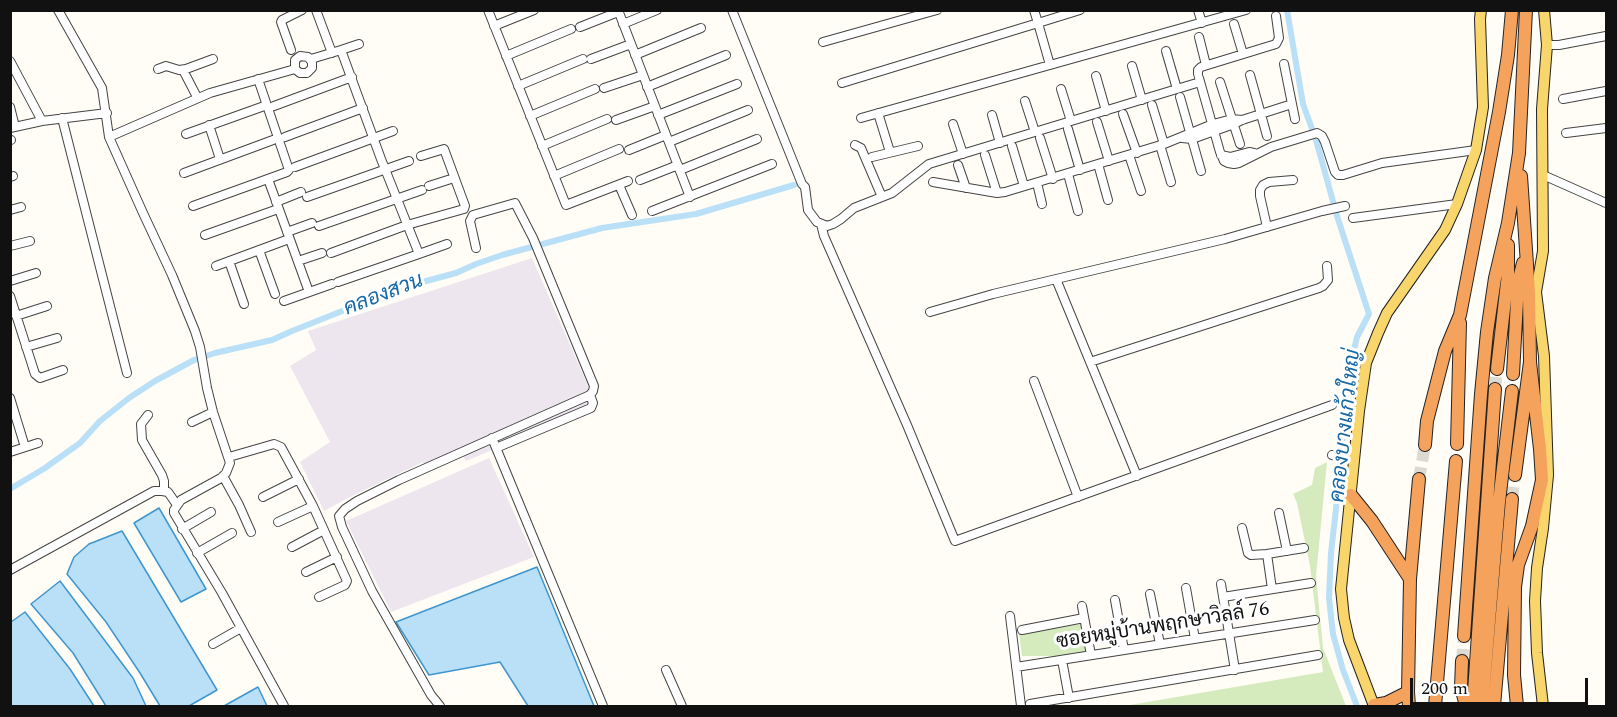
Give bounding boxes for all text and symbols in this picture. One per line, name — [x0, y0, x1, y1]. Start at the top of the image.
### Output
water label: คลองสวน — [341, 269, 427, 323]
water label: คลองบางแก้วใหญ่ — [1326, 348, 1368, 504]
street label: ซอยหมู่บ้านพฤกษาวิลล์ 76 — [1055, 598, 1271, 656]
scale bar — [1413, 666, 1592, 704]
text: 200 m — [1421, 675, 1468, 702]

